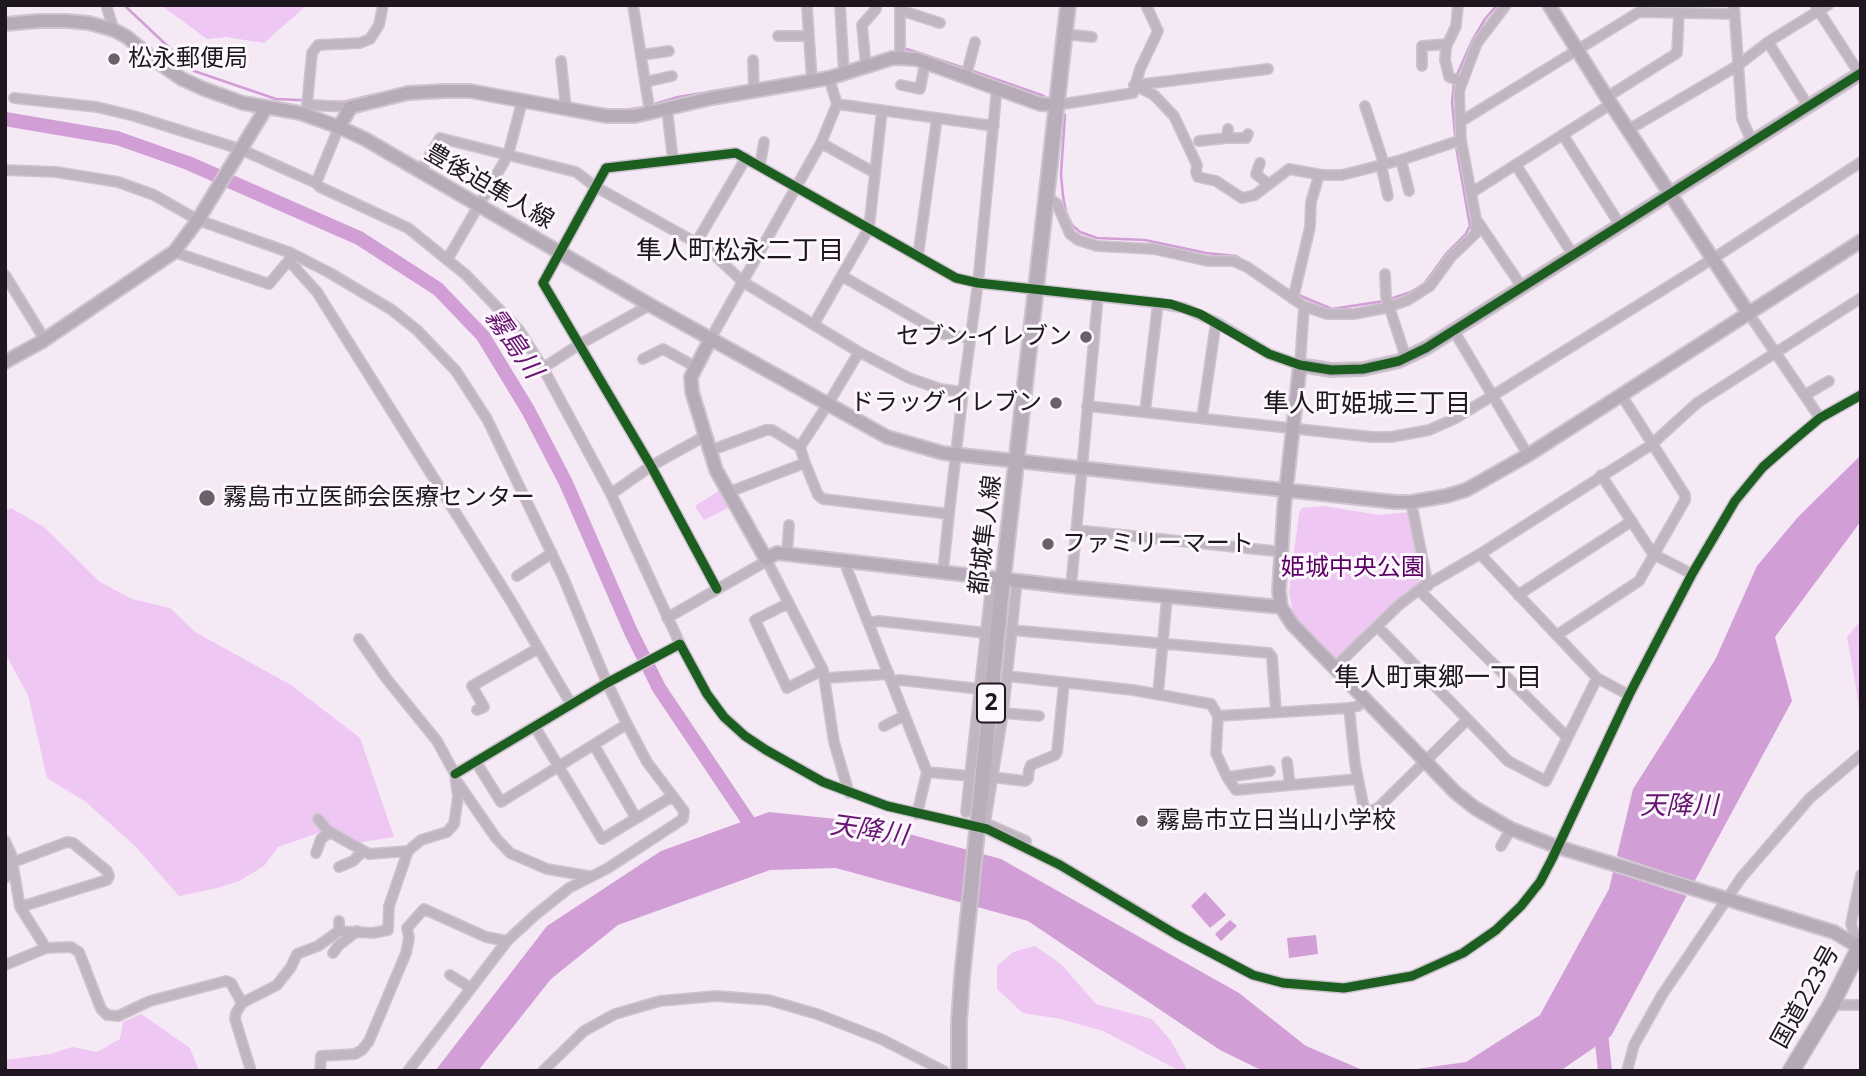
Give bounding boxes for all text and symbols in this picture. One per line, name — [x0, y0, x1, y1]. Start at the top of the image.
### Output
place label: 松永郵便局 — [128, 45, 248, 73]
marker: 松永郵便局 — [106, 51, 122, 67]
street label: 豊後迫隼人線 — [419, 139, 559, 235]
district label: 隼人町松永二丁目 — [636, 236, 844, 268]
water label: 霧島川 — [478, 303, 548, 385]
place label: セブン-イレブン — [896, 323, 1072, 351]
marker: セブン-イレブン — [1078, 329, 1094, 345]
place label: ドラッグイレブン — [850, 389, 1042, 417]
district label: 隼人町姫城三丁目 — [1263, 389, 1471, 421]
marker: ドラッグイレブン — [1048, 395, 1064, 411]
street label: 都城隼人線 — [964, 474, 1008, 596]
place label: 霧島市立医師会医療センター — [223, 484, 535, 512]
marker: 霧島市立医師会医療センター — [197, 488, 217, 508]
place label: ファミリーマート — [1062, 530, 1254, 558]
marker: ファミリーマート — [1040, 536, 1056, 552]
park label: 姫城中央公園 — [1281, 554, 1425, 582]
district label: 隼人町東郷一丁目 — [1334, 663, 1542, 695]
road number: 2 — [977, 684, 1005, 722]
water label: 天降川 — [1640, 791, 1718, 823]
place label: 霧島市立日当山小学校 — [1156, 807, 1396, 835]
water label: 天降川 — [828, 810, 910, 852]
marker: 霧島市立日当山小学校 — [1134, 813, 1150, 829]
street label: 国道223号 — [1766, 941, 1846, 1053]

